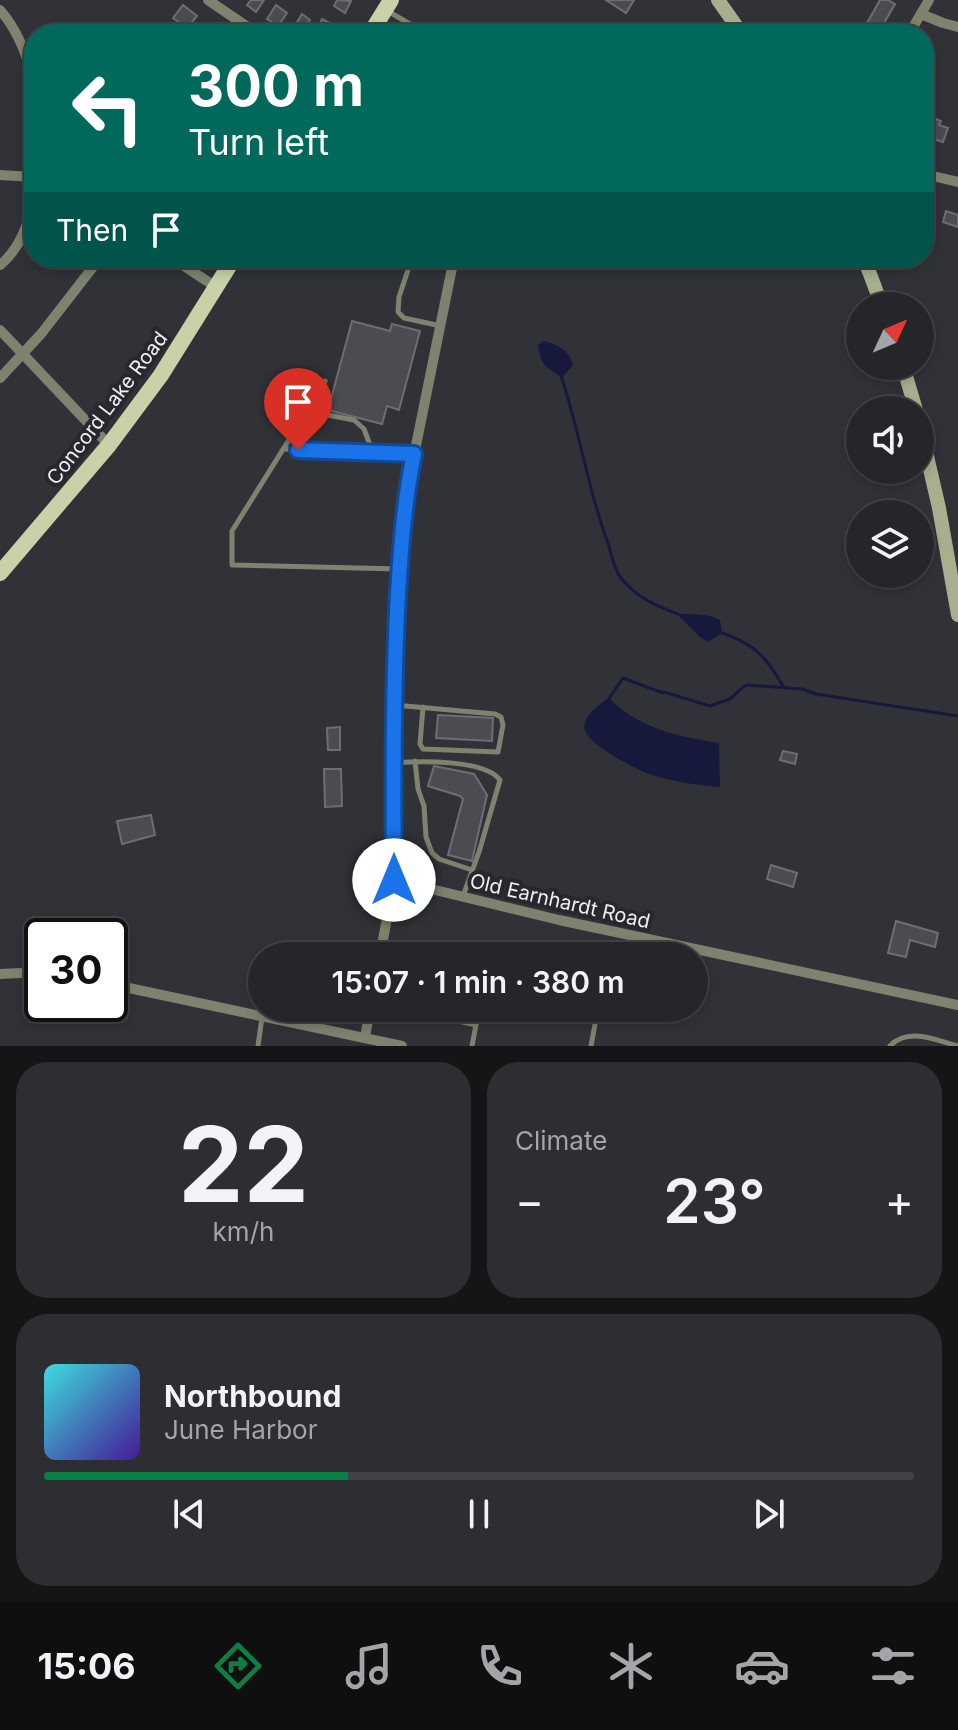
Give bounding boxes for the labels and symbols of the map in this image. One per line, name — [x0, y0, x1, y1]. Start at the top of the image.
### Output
north arrow — [846, 292, 934, 380]
street label: Concord Lake Road — [42, 327, 172, 489]
pin — [264, 368, 332, 450]
position arrow — [352, 838, 436, 922]
street label: Old Earnhardt Road — [468, 869, 652, 933]
speed limit sign: 30 — [24, 918, 128, 1022]

